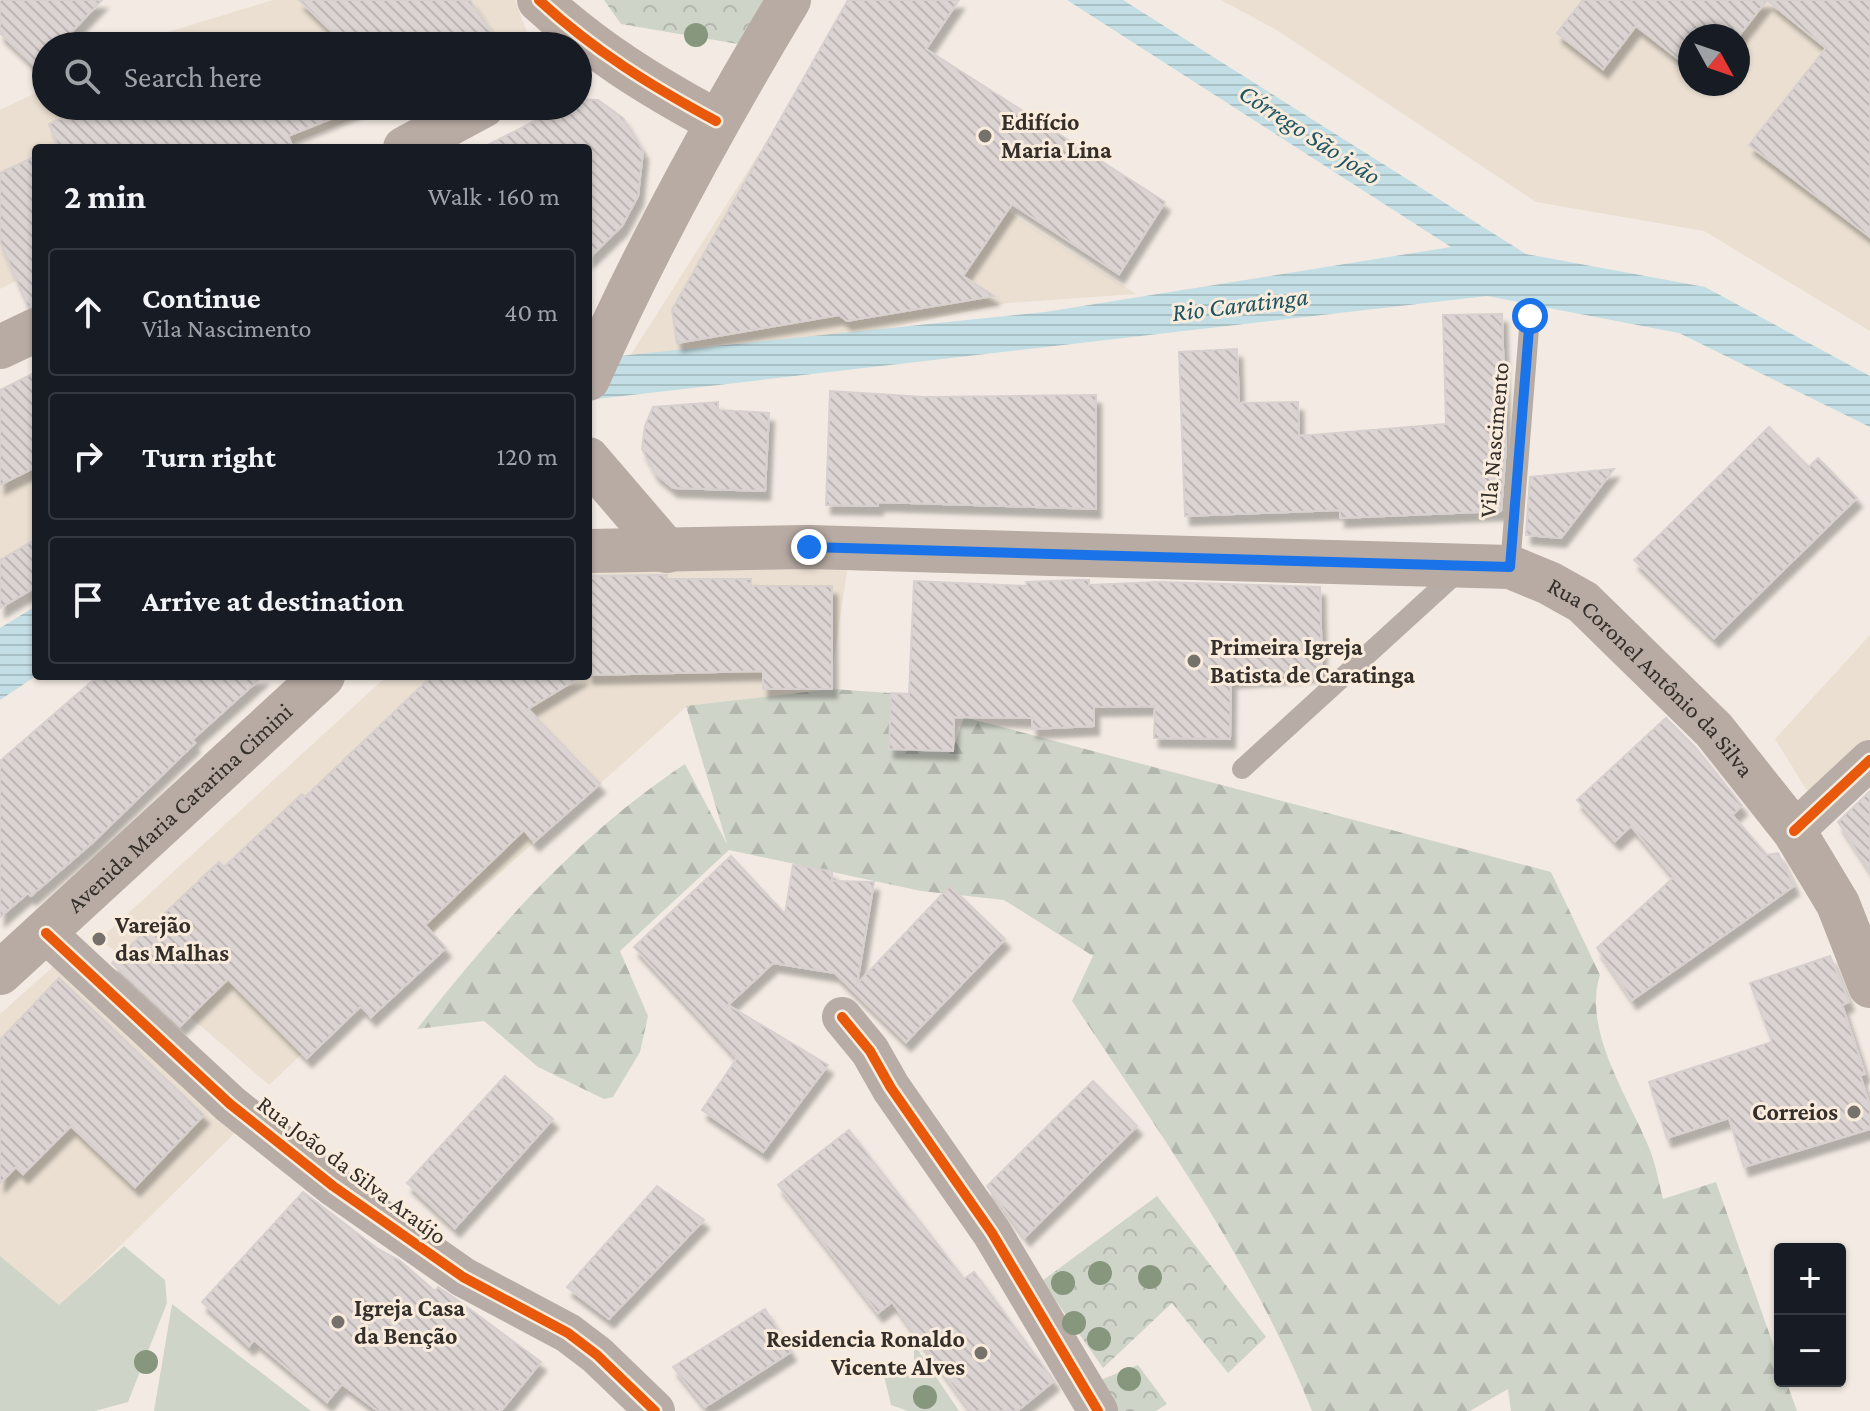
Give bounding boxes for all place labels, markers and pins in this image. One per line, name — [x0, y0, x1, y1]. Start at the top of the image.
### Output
place label: Edifício Maria Lina — [1001, 108, 1112, 163]
marker: Edifício Maria Lina — [976, 127, 994, 145]
place label: Primeira Igreja Batista de Caratinga — [1210, 633, 1415, 688]
marker: Primeira Igreja Batista de Caratinga — [1185, 652, 1203, 670]
place label: Varejão das Malhas — [114, 911, 229, 966]
marker: Varejão das Malhas — [90, 930, 108, 948]
place label: Correios — [1752, 1098, 1838, 1125]
marker: Correios — [1845, 1103, 1863, 1121]
place label: Igreja Casa da Benção — [354, 1294, 465, 1349]
marker: Igreja Casa da Benção — [329, 1313, 347, 1331]
place label: Residencia Ronaldo Vicente Alves — [766, 1325, 965, 1380]
marker: Residencia Ronaldo Vicente Alves — [972, 1344, 990, 1362]

